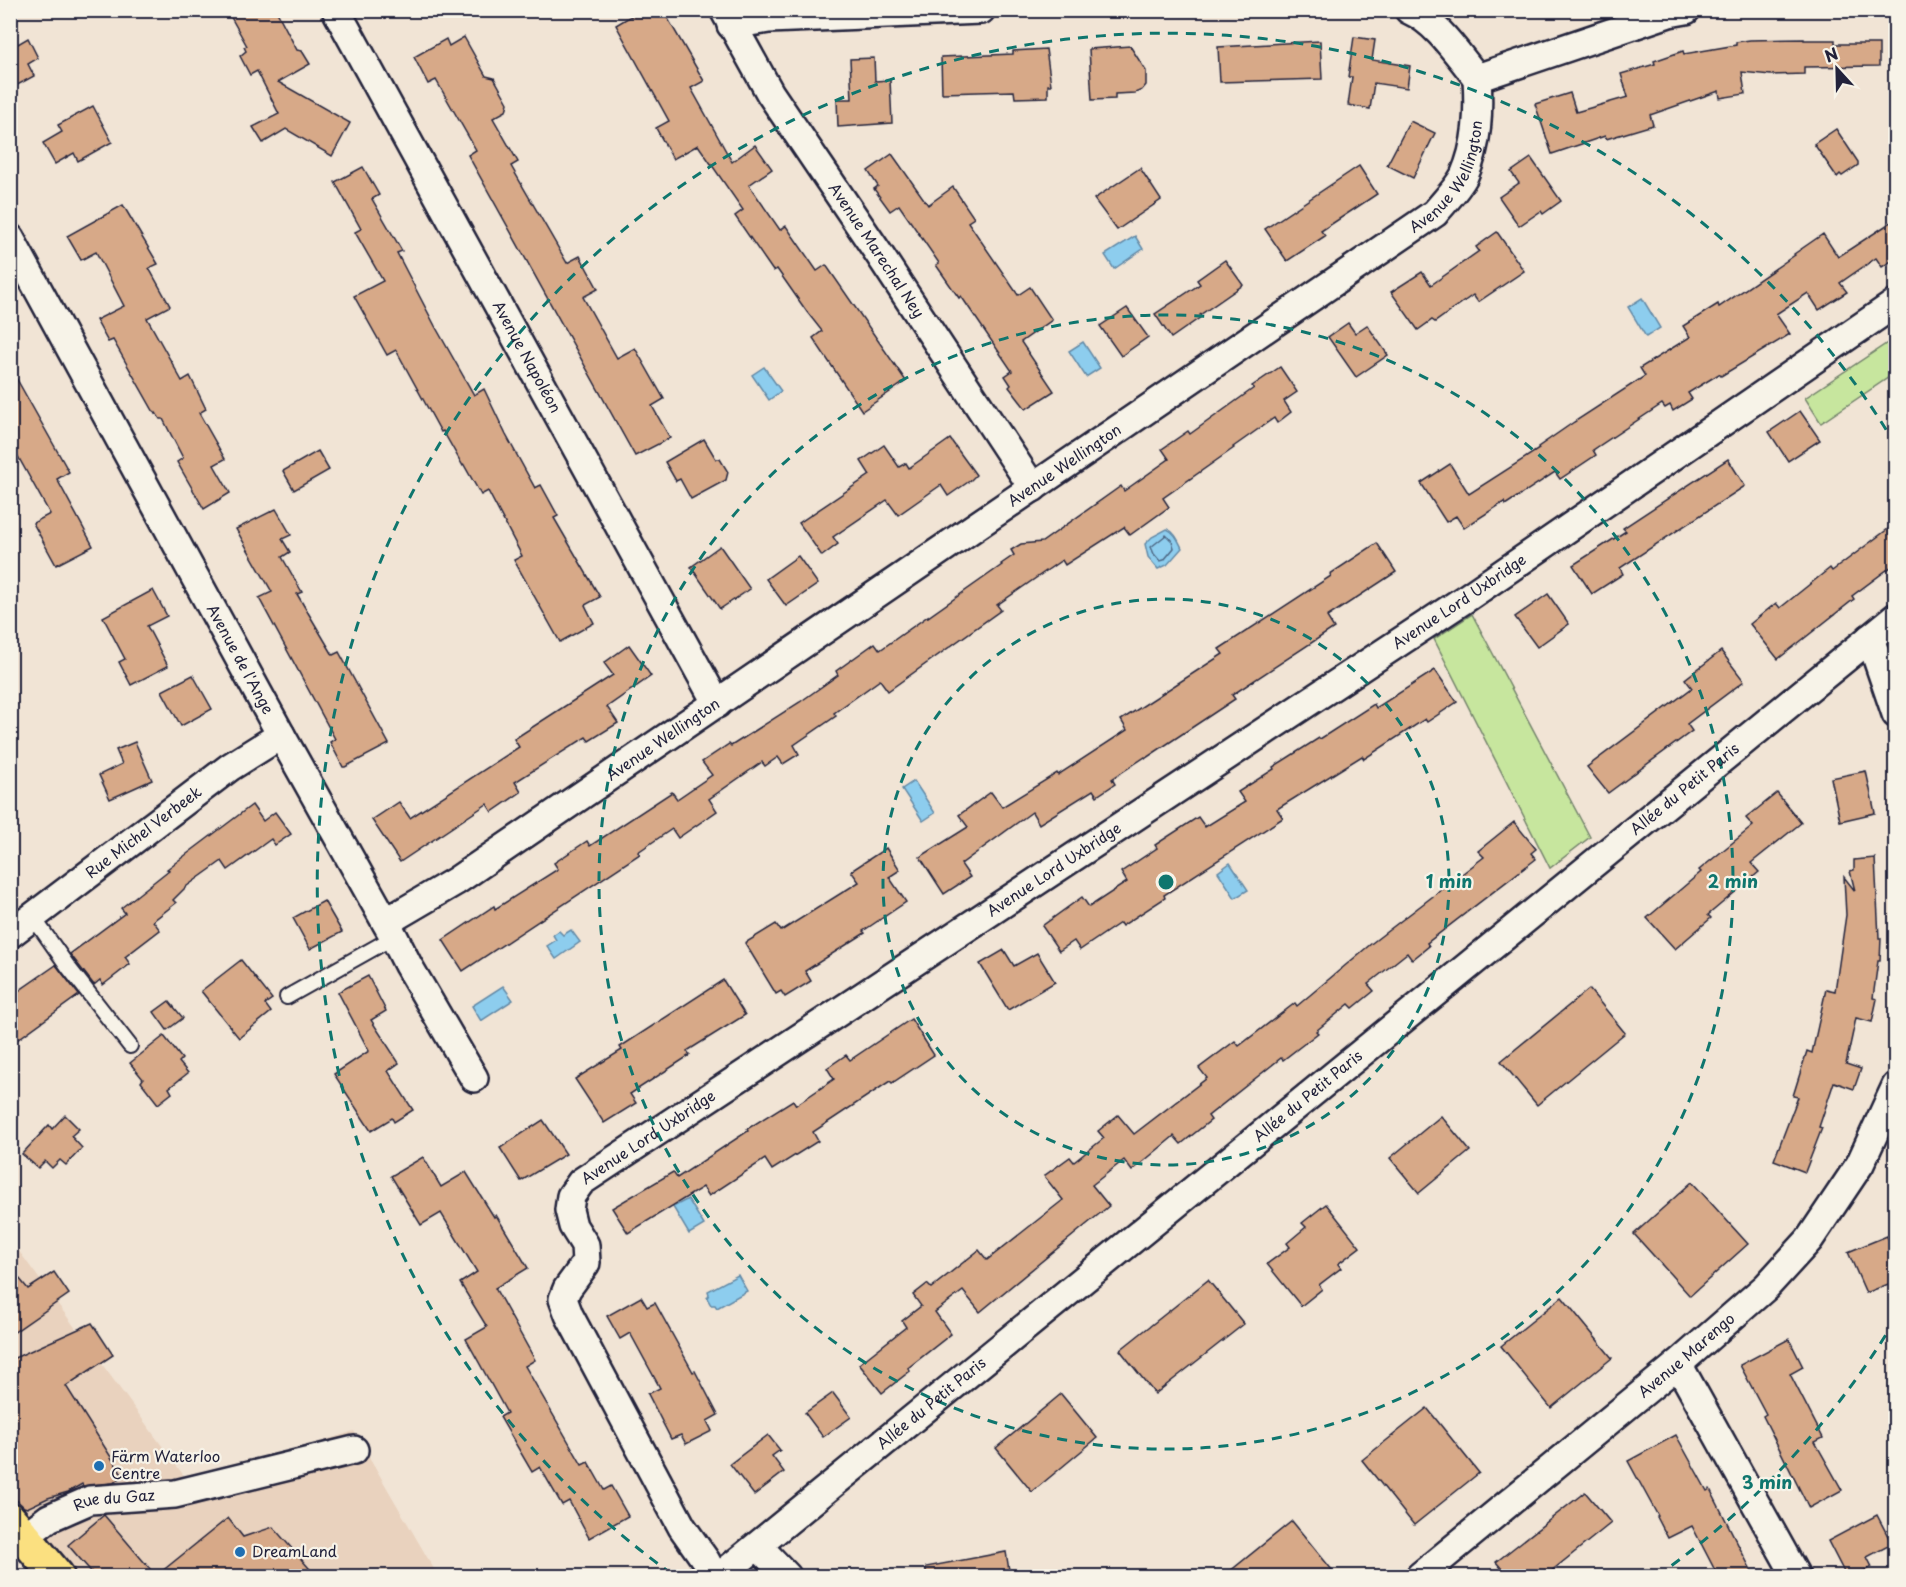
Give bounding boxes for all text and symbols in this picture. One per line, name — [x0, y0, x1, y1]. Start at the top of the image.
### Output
north arrow — [1807, 39, 1867, 99]
text: N — [1821, 41, 1841, 68]
street label: Avenue Wellington — [1404, 119, 1487, 238]
street label: Avenue Marechal Ney — [824, 178, 931, 322]
street label: Avenue Napoléon — [488, 296, 568, 417]
street label: Avenue Wellington — [1002, 417, 1125, 511]
street label: Avenue Lord Uxbridge — [1387, 547, 1530, 654]
street label: Avenue de l'Ange — [202, 600, 280, 718]
street label: Avenue Wellington — [601, 691, 724, 785]
street label: Allée du Petit Paris — [1624, 736, 1744, 840]
street label: Rue Michel Verbeek — [80, 780, 206, 883]
street label: Avenue Lord Uxbridge — [981, 816, 1125, 921]
text: 1 min — [1426, 867, 1472, 894]
text: 2 min — [1708, 867, 1758, 894]
centre of rings — [1156, 872, 1176, 892]
street label: Allée du Petit Paris — [1248, 1044, 1367, 1147]
street label: Avenue Lord Uxbridge — [576, 1083, 719, 1189]
street label: Avenue Marengo — [1632, 1306, 1739, 1402]
street label: Allée du Petit Paris — [871, 1351, 990, 1454]
place label: Färm Waterloo Centre — [111, 1444, 220, 1484]
marker: Färm Waterloo Centre — [92, 1459, 106, 1473]
text: 3 min — [1742, 1468, 1792, 1495]
street label: Rue du Gaz — [69, 1482, 155, 1516]
place label: DreamLand — [252, 1539, 337, 1562]
marker: DreamLand — [233, 1545, 247, 1559]

